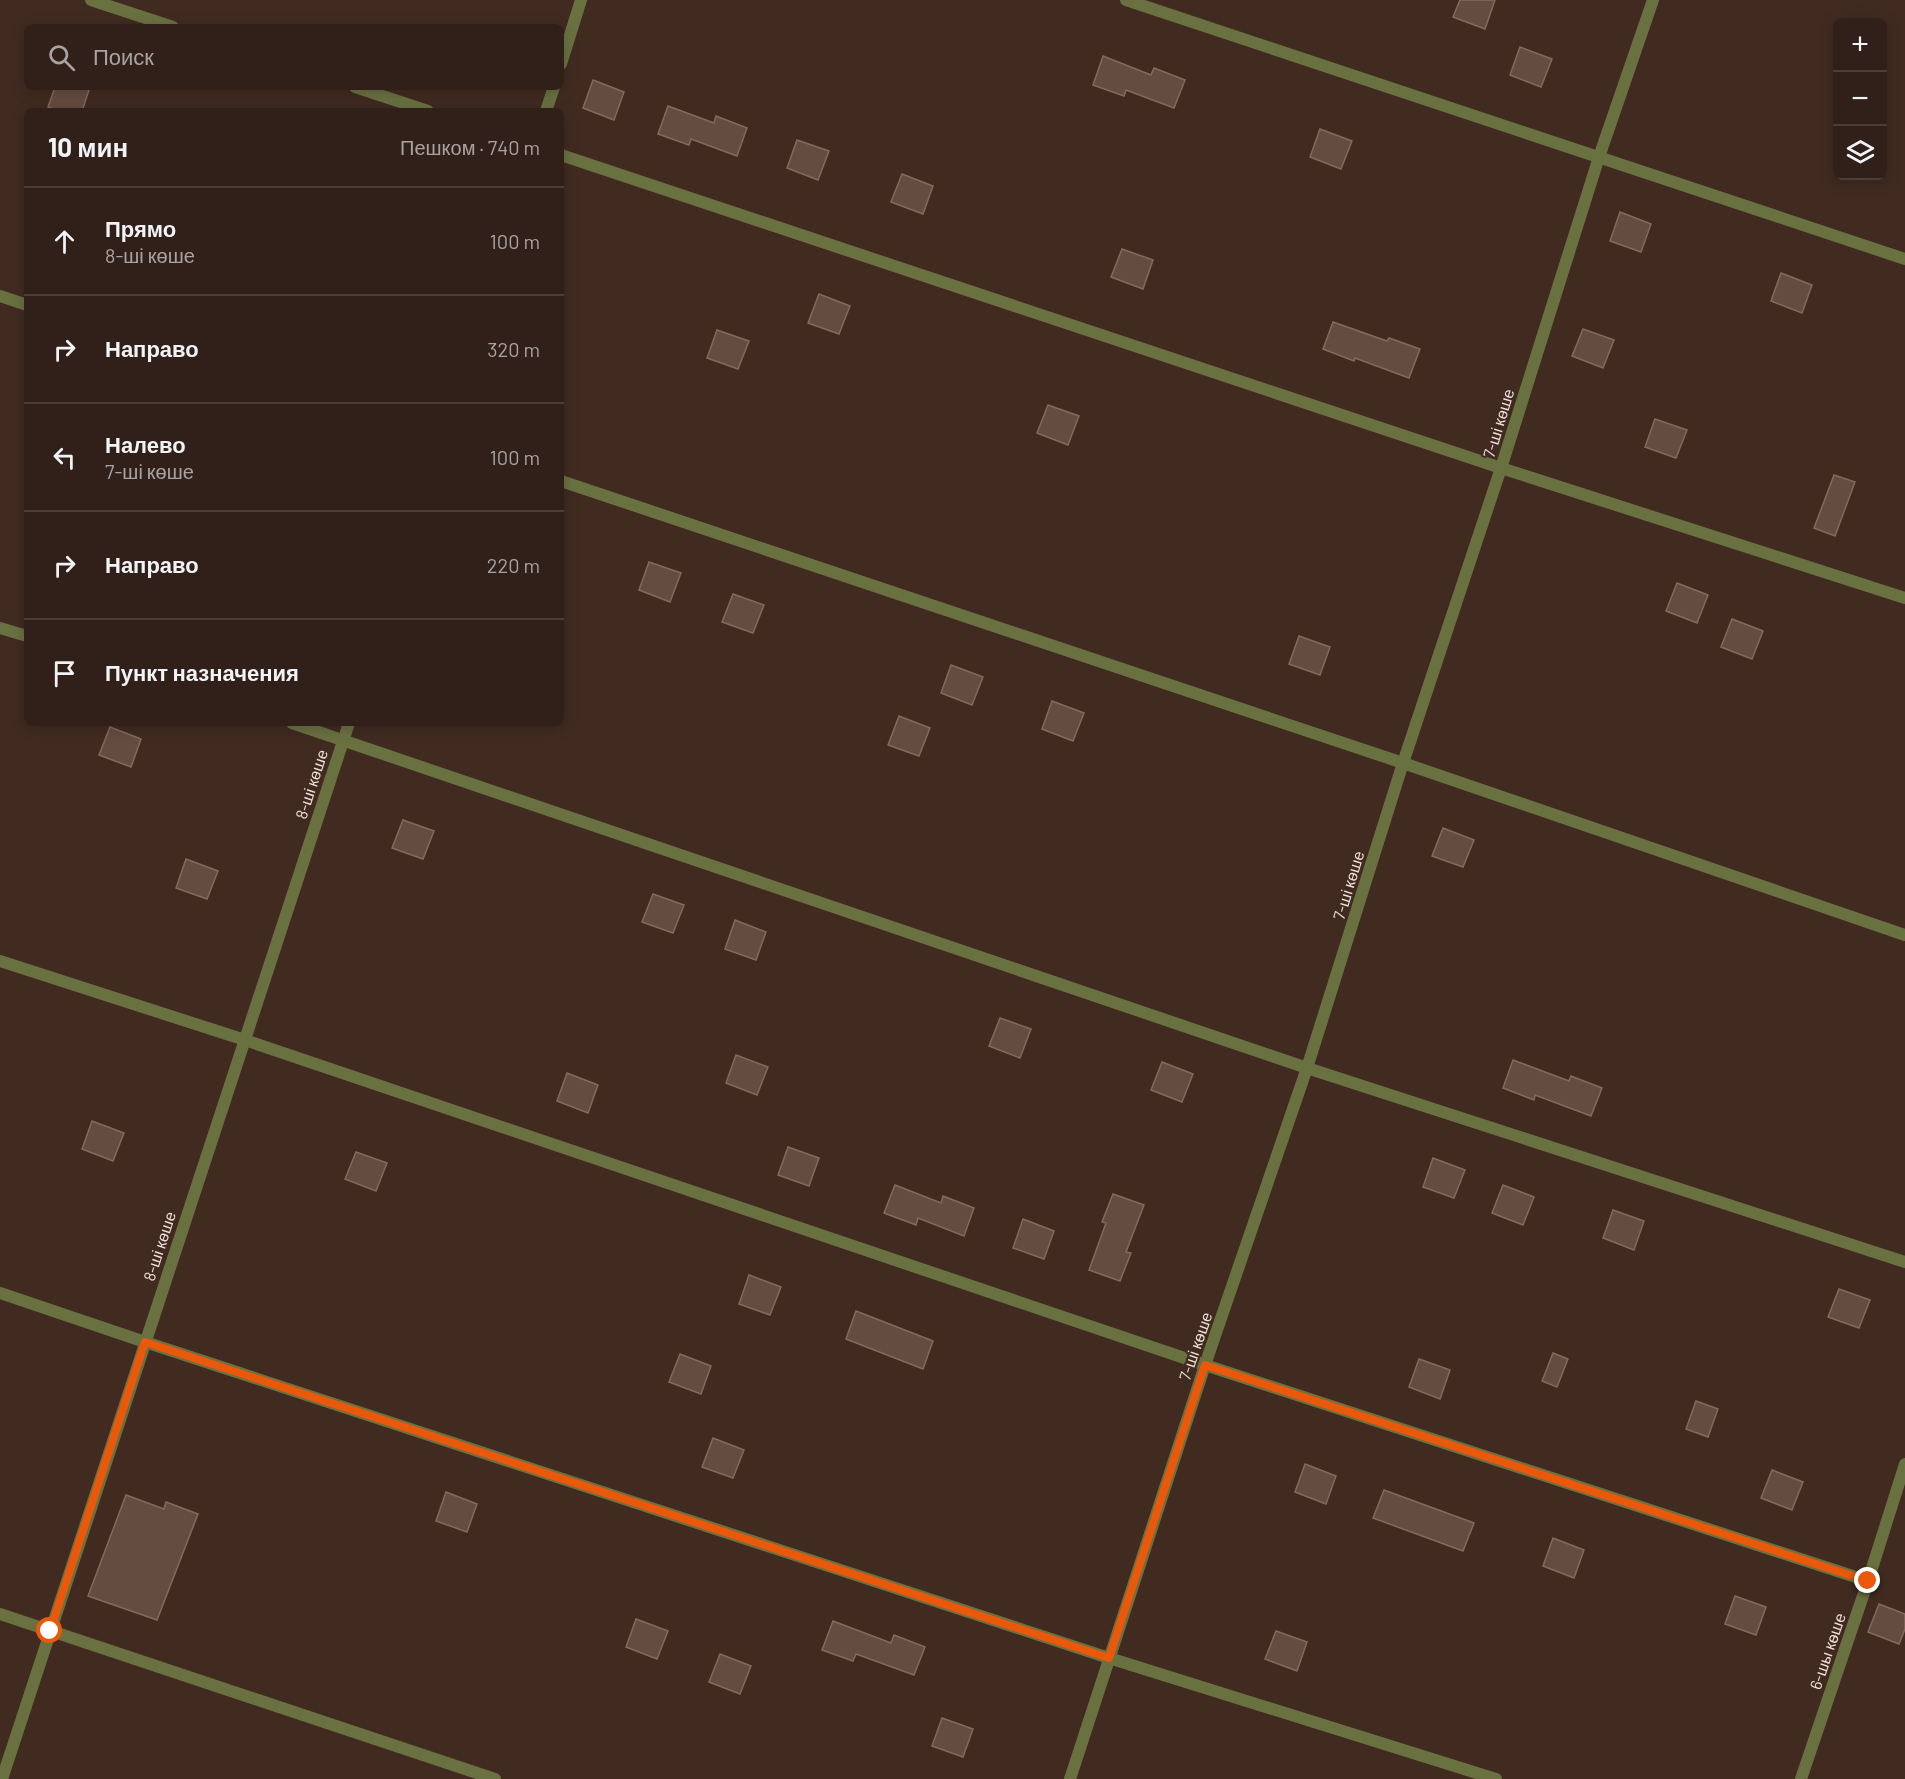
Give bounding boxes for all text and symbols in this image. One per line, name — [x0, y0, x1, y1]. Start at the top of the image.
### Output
map controls — [1833, 18, 1887, 180]
button: + — [1833, 18, 1887, 72]
search box — [24, 24, 564, 90]
icon: search — [45, 41, 78, 74]
text: Поиск — [93, 43, 154, 69]
button: − — [1833, 72, 1887, 126]
button: layers — [1833, 126, 1887, 180]
text: 10 мин — [48, 131, 128, 162]
text: Пешком · 740 m — [400, 135, 540, 159]
text: Прямо — [105, 215, 176, 241]
icon: ahead — [48, 225, 81, 258]
text: 100 m — [490, 229, 540, 253]
text: 8-ші көше — [105, 243, 195, 267]
icon: right — [48, 333, 81, 366]
text: Направо — [105, 335, 199, 361]
text: 320 m — [487, 337, 540, 361]
street label: 7-ші көше — [1479, 386, 1518, 460]
text: Налево — [105, 431, 186, 457]
icon: left — [48, 441, 81, 474]
text: 100 m — [490, 445, 540, 469]
text: 7-ші көше — [105, 459, 194, 483]
icon: right — [48, 549, 81, 582]
text: Направо — [105, 551, 199, 577]
text: 220 m — [487, 553, 540, 577]
icon: arrive — [48, 657, 81, 690]
text: Пункт назначения — [105, 659, 299, 685]
street label: 8-ші көше — [291, 747, 331, 821]
street label: 7-ші көше — [1329, 848, 1368, 922]
street label: 8-ші көше — [139, 1209, 179, 1283]
street label: 7-ші көше — [1174, 1309, 1216, 1383]
route end — [1854, 1567, 1880, 1593]
street label: 6-шы көше — [1805, 1610, 1849, 1692]
route start — [36, 1617, 62, 1643]

